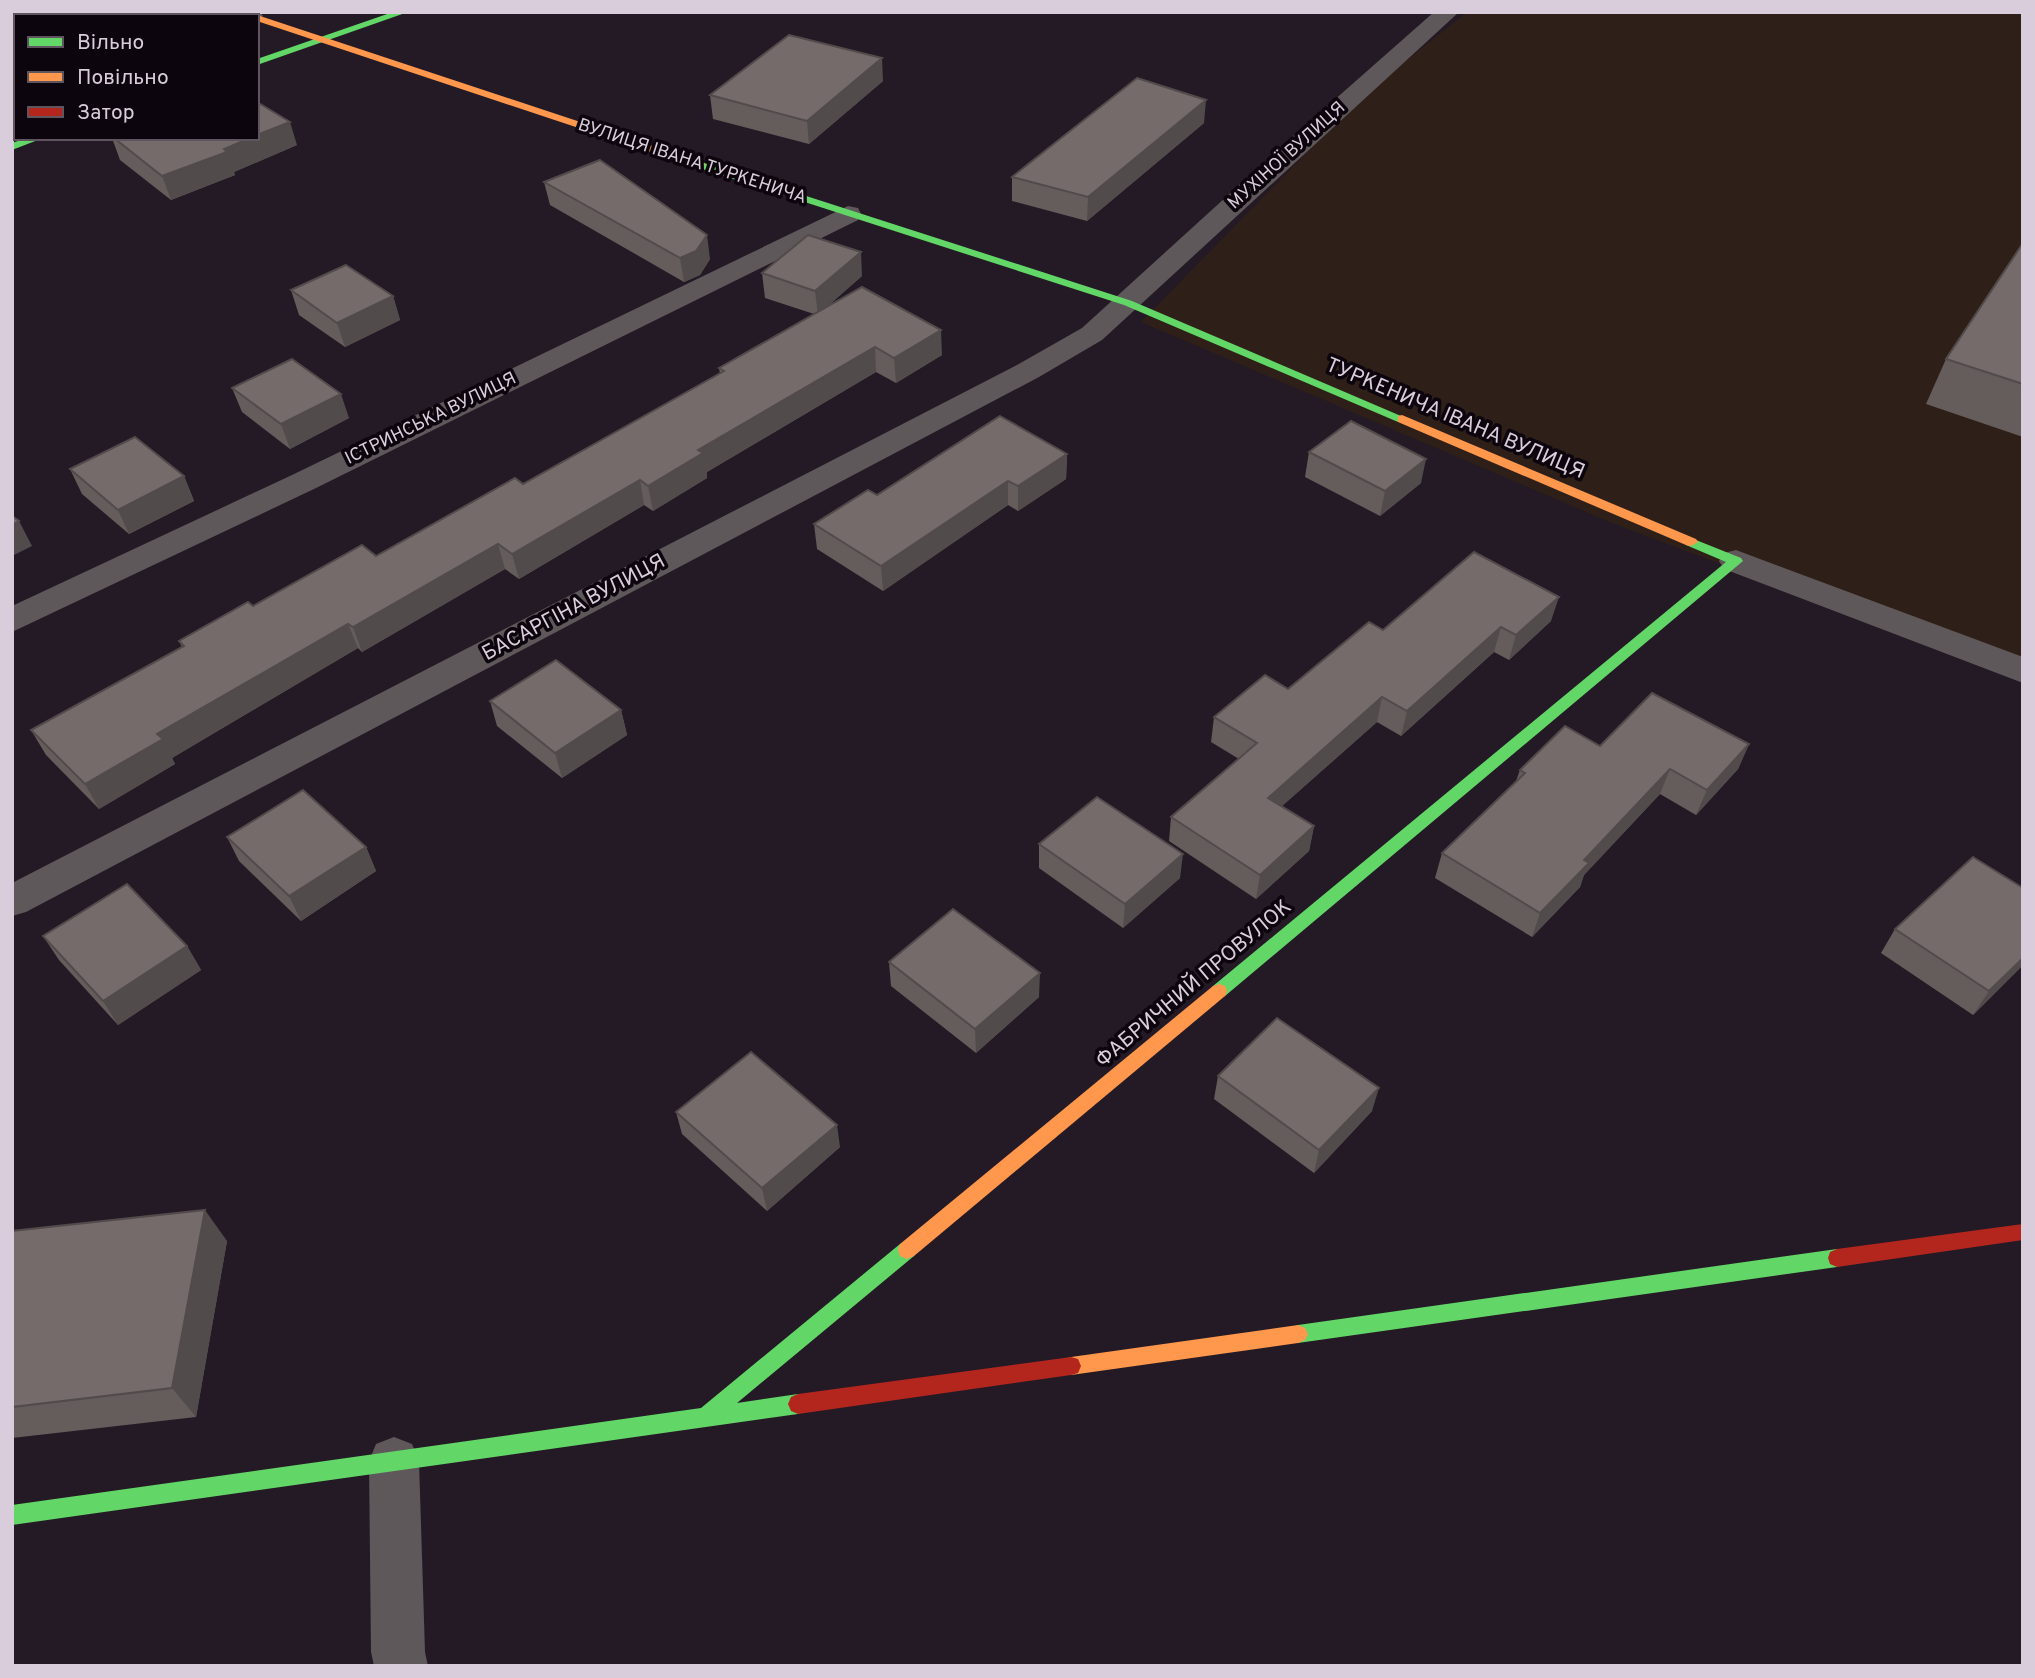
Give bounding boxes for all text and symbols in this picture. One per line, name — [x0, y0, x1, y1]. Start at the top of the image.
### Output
legend — [14, 14, 259, 140]
text: Вільно — [77, 30, 144, 57]
text: Повільно — [77, 65, 169, 92]
street label: МУХІНОЇ ВУЛИЦЯ — [1222, 96, 1351, 215]
text: Затор — [77, 100, 135, 127]
street label: ВУЛИЦЯ ІВАНА ТУРКЕНИЧА — [575, 114, 809, 210]
street label: ТУРКЕНИЧА ІВАНА ВУЛИЦЯ — [1321, 352, 1589, 486]
street label: ІСТРИНСЬКА ВУЛИЦЯ — [342, 367, 520, 471]
street label: БАСАРГІНА ВУЛИЦЯ — [478, 548, 670, 668]
street label: ФАБРИЧНИЙ ПРОВУЛОК — [1090, 893, 1298, 1074]

